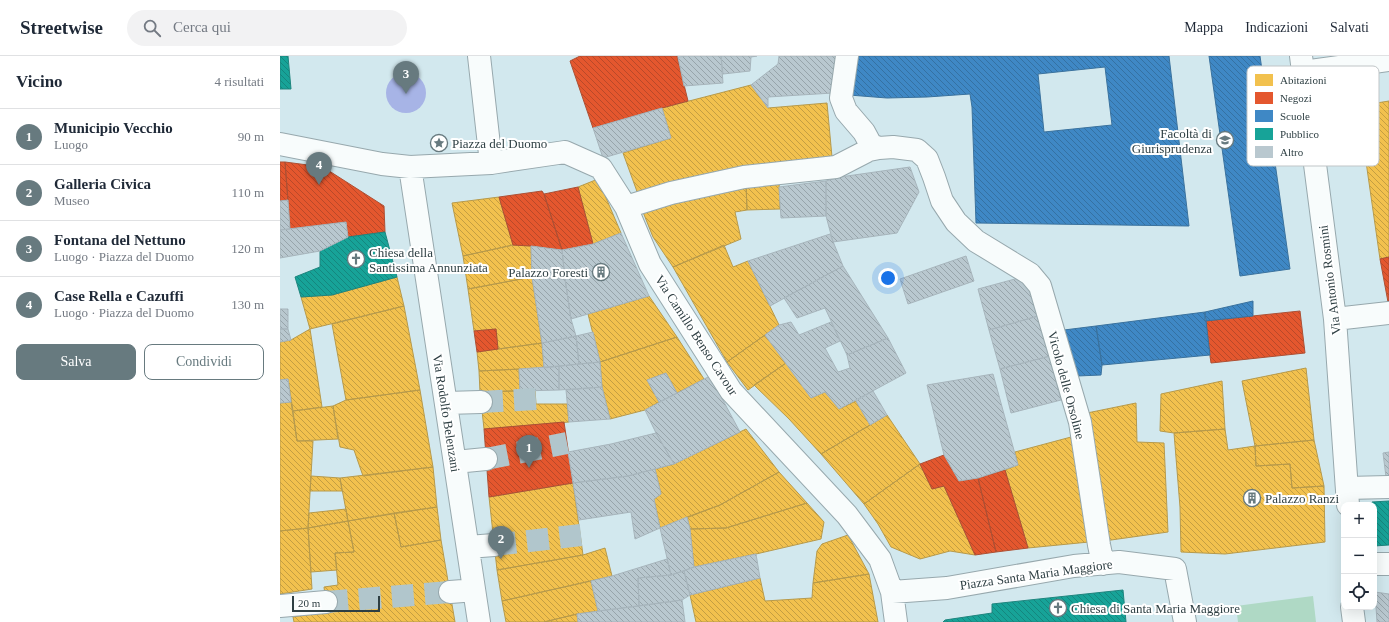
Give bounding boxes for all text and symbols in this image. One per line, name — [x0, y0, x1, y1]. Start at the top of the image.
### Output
search box — [127, 10, 407, 46]
text: Streetwise — [20, 17, 103, 38]
icon: search — [141, 17, 163, 39]
text: Cerca qui — [173, 19, 231, 35]
text: Mappa — [1184, 20, 1223, 35]
text: Indicazioni — [1245, 20, 1308, 35]
text: Salvati — [1330, 20, 1369, 35]
pin: 3 — [393, 61, 419, 94]
legend — [1247, 66, 1379, 166]
text: Vicino — [16, 72, 63, 91]
text: 4 risultati — [215, 74, 264, 89]
text: Abitazioni — [1280, 74, 1326, 86]
text: Negozi — [1280, 92, 1312, 104]
text: Scuole — [1280, 110, 1310, 122]
text: Municipio Vecchio — [54, 120, 173, 136]
place label: Facoltà di Giurisprudenza — [1132, 126, 1212, 156]
text: Pubblico — [1280, 128, 1320, 140]
text: 1 — [26, 129, 32, 144]
text: 90 m — [238, 129, 264, 144]
school or university icon: Facoltà di Giurisprudenza — [1215, 130, 1235, 150]
place icon: Piazza del Duomo — [429, 133, 449, 153]
place label: Piazza del Duomo — [452, 136, 547, 151]
text: Luogo — [54, 137, 88, 152]
text: Altro — [1280, 146, 1304, 158]
pin: 4 — [306, 152, 332, 185]
text: Galleria Civica — [54, 176, 151, 192]
text: 2 — [26, 185, 32, 200]
text: 110 m — [232, 185, 264, 200]
text: Museo — [54, 193, 89, 208]
street label: Via Antonio Rosmini — [1315, 224, 1344, 336]
text: Fontana del Nettuno — [54, 232, 186, 248]
text: 3 — [26, 241, 32, 256]
text: 120 m — [231, 241, 264, 256]
place label: Chiesa della Santissima Annunziata — [369, 245, 488, 275]
text: Luogo · Piazza del Duomo — [54, 249, 194, 264]
church icon: Chiesa della Santissima Annunziata — [346, 249, 366, 269]
building icon: Palazzo Foresti — [591, 262, 611, 282]
place label: Palazzo Foresti — [508, 265, 588, 280]
your location — [878, 268, 898, 288]
street label: Via Camillo Benso Cavour — [652, 272, 741, 399]
text: Case Rella e Cazuffi — [54, 288, 184, 304]
text: 4 — [26, 297, 32, 312]
text: 130 m — [231, 297, 264, 312]
text: Luogo · Piazza del Duomo — [54, 305, 194, 320]
street label: Vicolo delle Orsoline — [1045, 330, 1088, 441]
button: Salva — [16, 344, 136, 380]
button: Condividi — [144, 344, 264, 380]
street label: Via Rodolfo Belenzani — [430, 353, 463, 473]
pin: 1 — [516, 435, 542, 468]
building icon: Palazzo Ranzi — [1242, 488, 1262, 508]
place label: Palazzo Ranzi — [1265, 491, 1339, 506]
map controls — [1341, 502, 1377, 610]
button: + — [1341, 502, 1377, 538]
pin: 2 — [488, 526, 514, 559]
button: − — [1341, 538, 1377, 574]
street label: Piazza Santa Maria Maggiore — [959, 556, 1114, 593]
button: locate — [1341, 574, 1377, 610]
scale bar — [292, 594, 380, 613]
text: 20 m — [298, 597, 320, 609]
church icon: Chiesa di Santa Maria Maggiore — [1048, 598, 1068, 618]
place label: Chiesa di Santa Maria Maggiore — [1071, 601, 1240, 616]

